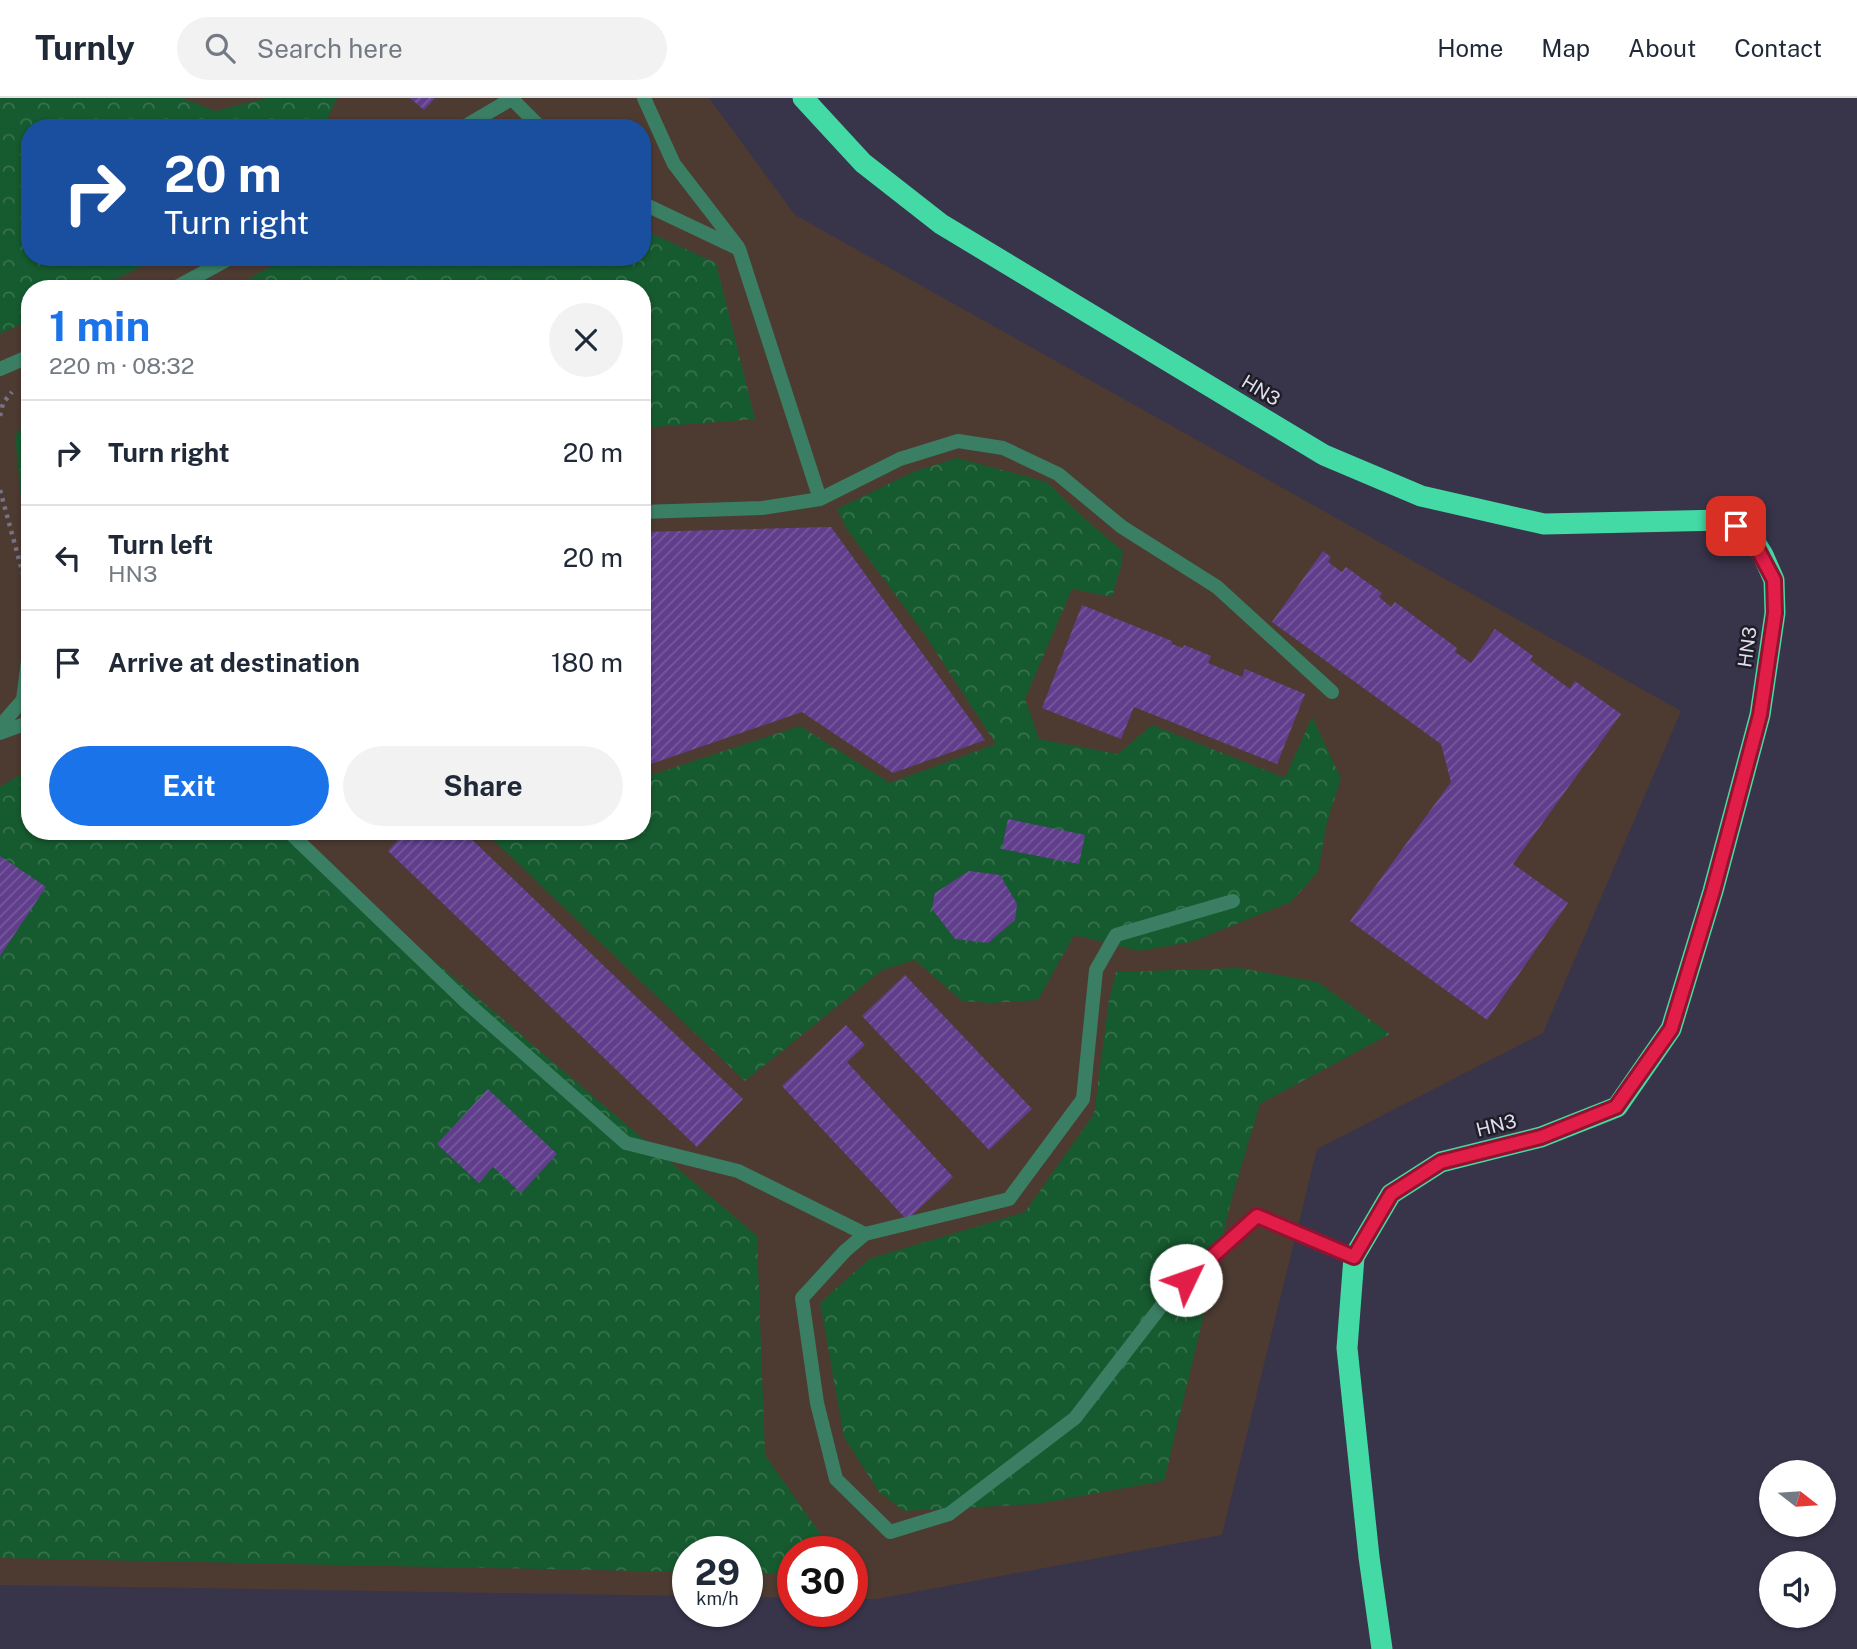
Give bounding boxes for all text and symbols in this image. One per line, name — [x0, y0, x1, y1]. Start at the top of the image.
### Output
search box — [177, 17, 667, 80]
text: Turnly — [35, 29, 135, 67]
icon: search — [201, 29, 239, 67]
text: Search here — [257, 33, 403, 64]
text: Home — [1437, 34, 1503, 62]
text: Map — [1541, 34, 1590, 62]
text: About — [1628, 34, 1696, 62]
text: Contact — [1734, 34, 1822, 62]
text: 20 m — [164, 145, 282, 203]
icon: right — [49, 147, 140, 238]
text: Turn right — [164, 204, 309, 241]
text: 1 min — [49, 301, 150, 350]
button: close — [549, 303, 623, 377]
text: 220 m · 08:32 — [49, 352, 194, 379]
street label: HN3 — [1238, 370, 1284, 410]
icon: right — [49, 434, 87, 472]
text: Turn right — [108, 437, 230, 468]
text: 20 m — [563, 437, 623, 468]
pin — [1706, 496, 1766, 556]
icon: arrive — [1717, 507, 1755, 545]
text: Turn left — [108, 529, 213, 560]
icon: left — [49, 539, 87, 577]
text: 20 m — [563, 542, 623, 573]
text: HN3 — [108, 560, 157, 587]
street label: HN3 — [1733, 625, 1761, 669]
icon: arrive — [49, 644, 87, 682]
text: Arrive at destination — [108, 647, 360, 678]
text: 180 m — [551, 647, 623, 678]
button: Exit — [49, 746, 329, 826]
button: Share — [343, 746, 623, 826]
street label: HN3 — [1474, 1109, 1519, 1141]
position arrow — [1149, 1243, 1223, 1317]
north arrow — [1759, 1460, 1836, 1536]
map controls — [1759, 1460, 1836, 1628]
speed limit sign: 30 — [777, 1536, 868, 1627]
button: sound — [1759, 1551, 1836, 1628]
text: 29 — [695, 1552, 740, 1593]
text: km/h — [696, 1588, 739, 1609]

